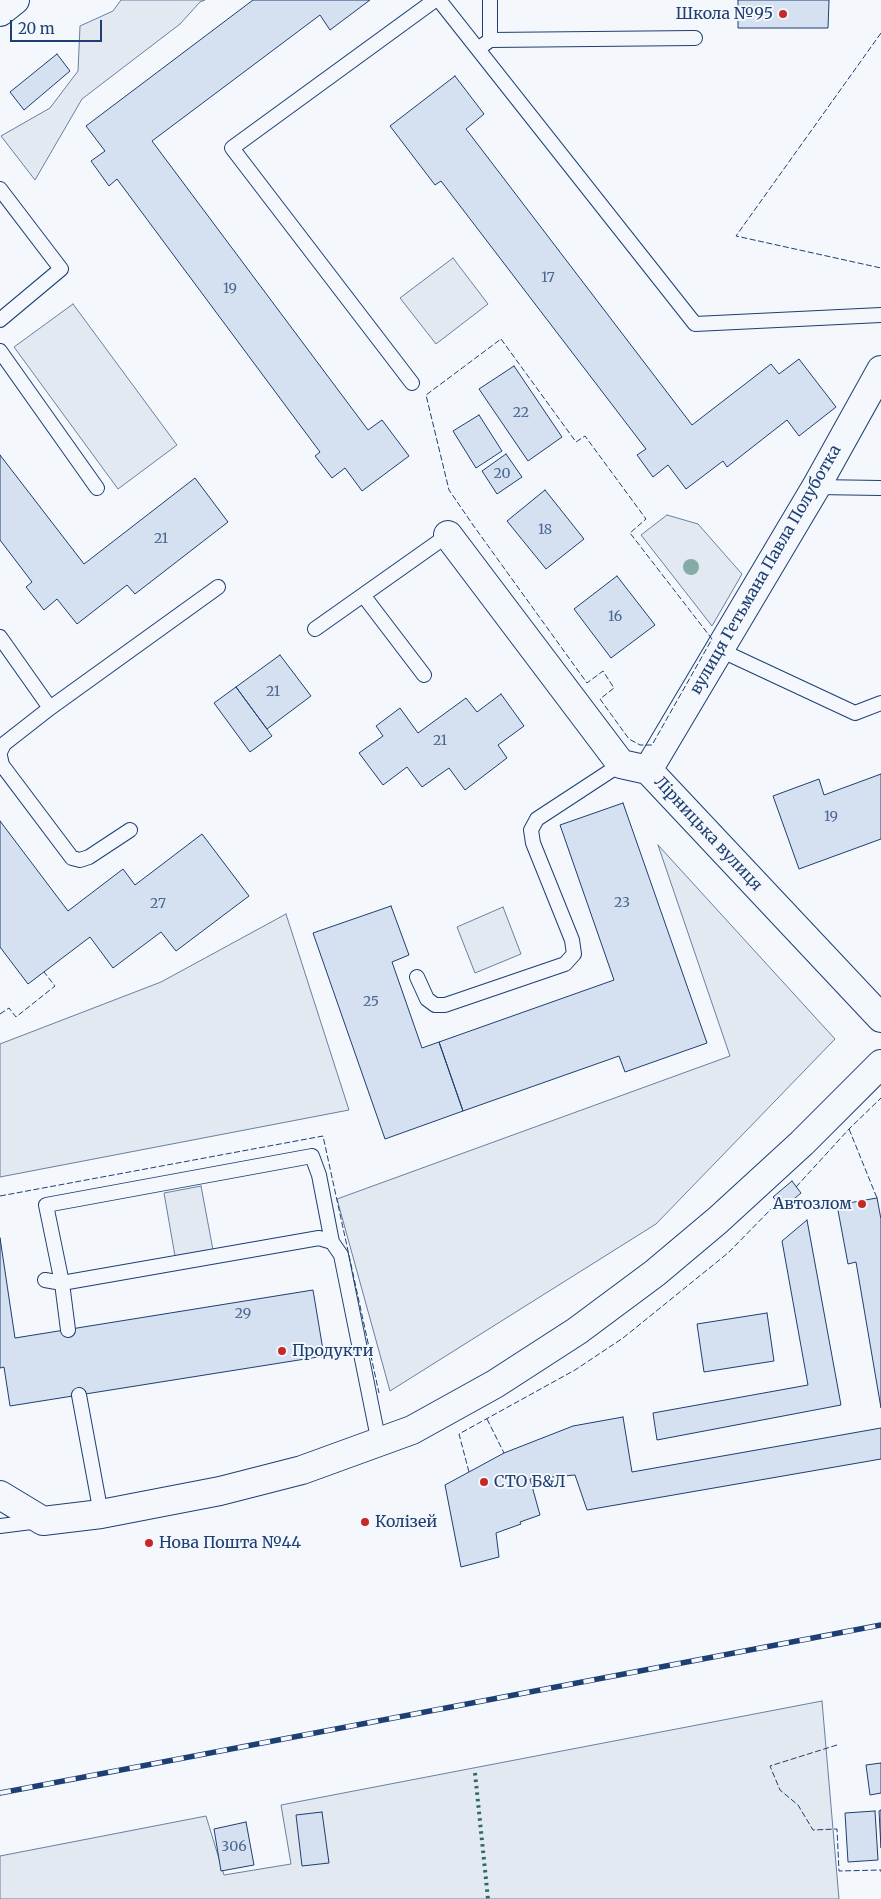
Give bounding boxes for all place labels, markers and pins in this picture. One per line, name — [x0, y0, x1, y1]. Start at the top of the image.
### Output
place label: Школа №95 — [675, 4, 773, 24]
marker: Школа №95 — [777, 8, 789, 20]
place label: Автозлом — [773, 1194, 852, 1214]
marker: Автозлом — [856, 1198, 868, 1210]
place label: Продукти — [292, 1341, 373, 1361]
marker: Продукти — [276, 1345, 288, 1357]
place label: СТО Б&Л — [494, 1472, 566, 1492]
marker: СТО Б&Л — [478, 1476, 490, 1488]
place label: Колізей — [375, 1512, 437, 1532]
marker: Колізей — [359, 1516, 371, 1528]
place label: Нова Пошта №44 — [159, 1533, 301, 1553]
marker: Нова Пошта №44 — [143, 1537, 155, 1549]

